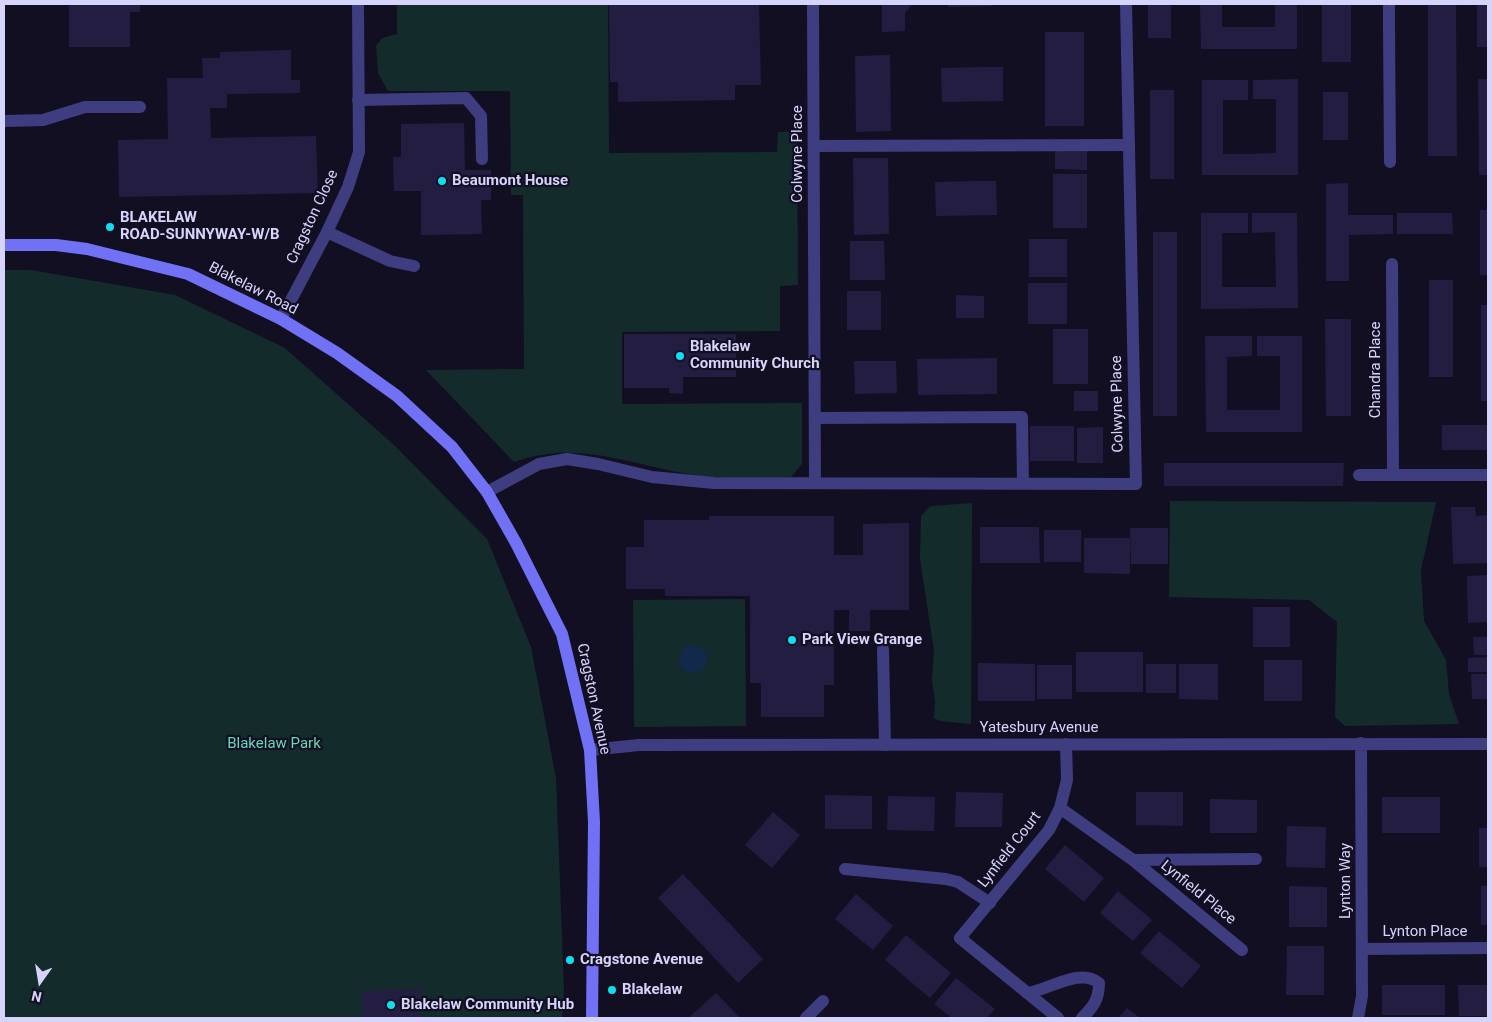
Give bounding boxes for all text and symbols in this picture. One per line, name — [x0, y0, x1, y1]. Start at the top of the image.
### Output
street label: Colwyne Place — [789, 105, 807, 203]
street label: Cragston Close — [283, 167, 343, 267]
place label: Beaumont House — [452, 172, 568, 190]
marker: Beaumont House — [436, 175, 448, 187]
place label: BLAKELAW ROAD-SUNNYWAY-W/B — [120, 209, 280, 244]
marker: BLAKELAW ROAD-SUNNYWAY-W/B — [104, 221, 116, 233]
street label: Blakelaw Road — [205, 259, 301, 319]
street label: Chandra Place — [1367, 322, 1385, 418]
place label: Blakelaw Community Church — [690, 338, 820, 373]
marker: Blakelaw Community Church — [674, 350, 686, 362]
street label: Colwyne Place — [1108, 355, 1128, 453]
place label: Park View Grange — [802, 631, 922, 649]
marker: Park View Grange — [786, 634, 798, 646]
street label: Cragston Avenue — [572, 642, 614, 756]
street label: Yatesbury Avenue — [979, 719, 1099, 737]
park label: Blakelaw Park — [227, 735, 321, 753]
street label: Lynfield Court — [975, 808, 1045, 892]
street label: Lynton Way — [1337, 843, 1355, 919]
street label: Lynfield Place — [1157, 857, 1239, 929]
street label: Lynton Place — [1383, 923, 1467, 941]
place label: Cragstone Avenue — [580, 951, 703, 969]
marker: Cragstone Avenue — [564, 954, 576, 966]
north arrow — [15, 957, 65, 1007]
place label: Blakelaw — [622, 981, 683, 999]
marker: Blakelaw — [606, 984, 618, 996]
text: N — [30, 988, 43, 1006]
place label: Blakelaw Community Hub — [401, 996, 574, 1014]
marker: Blakelaw Community Hub — [385, 999, 397, 1011]

